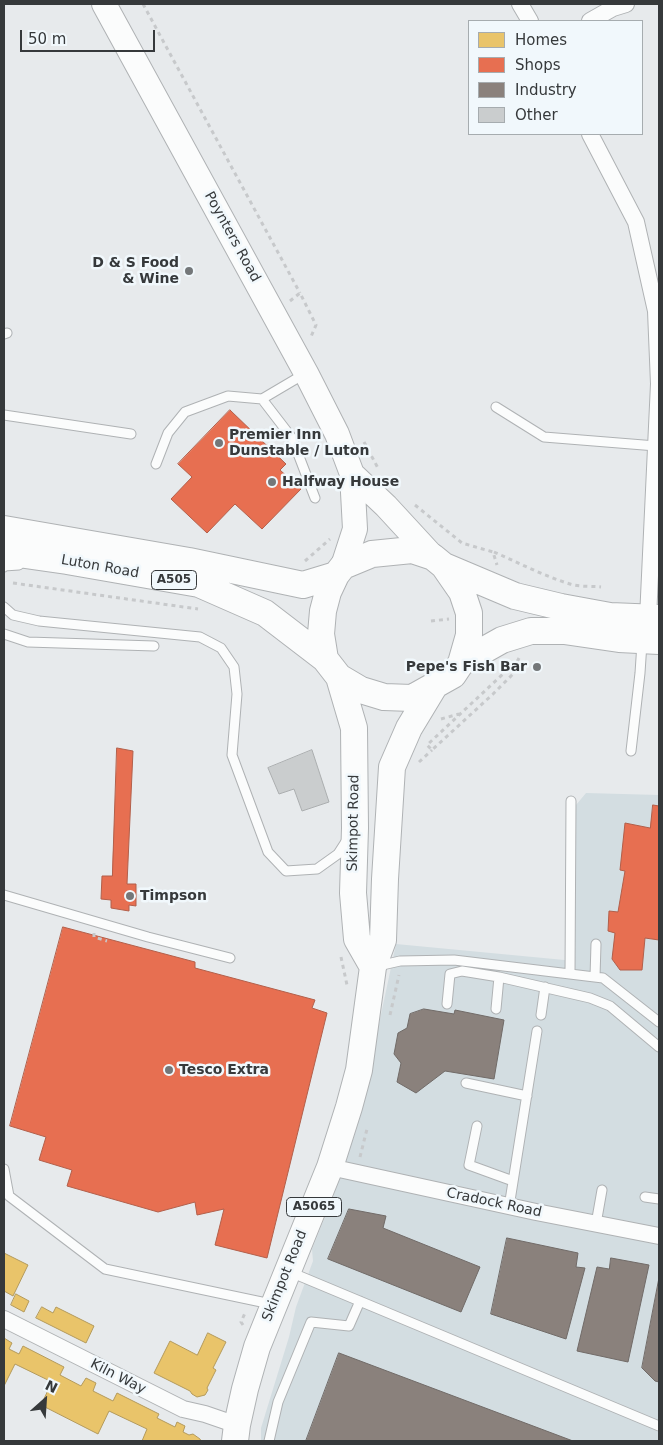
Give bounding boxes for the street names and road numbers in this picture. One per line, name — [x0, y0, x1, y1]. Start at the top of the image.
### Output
street label: Poynters Road — [200, 189, 264, 285]
street label: Luton Road — [60, 552, 140, 582]
road number: A505 — [152, 570, 196, 590]
street label: Skimpot Road — [345, 774, 363, 872]
street label: Cradock Road — [445, 1185, 543, 1221]
road number: A5065 — [286, 1198, 342, 1216]
street label: Skimpot Road — [259, 1228, 311, 1324]
street label: Kiln Way — [87, 1356, 149, 1398]

